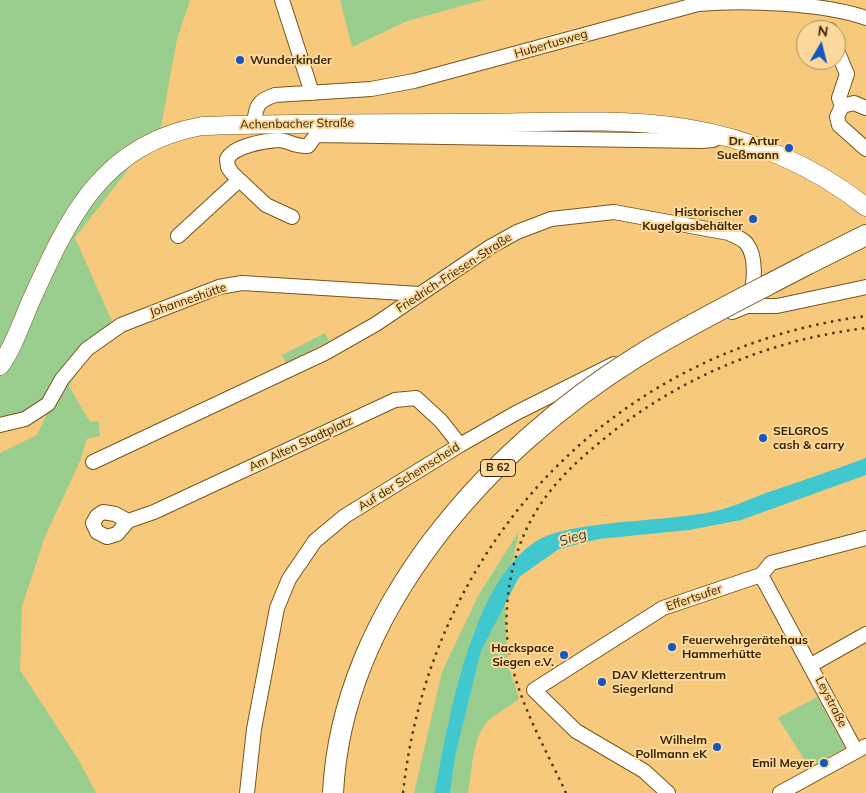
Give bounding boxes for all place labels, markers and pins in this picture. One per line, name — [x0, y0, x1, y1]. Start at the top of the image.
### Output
place label: Wunderkinder — [250, 53, 332, 67]
marker: Wunderkinder — [234, 54, 246, 66]
place label: Dr. Artur Sueßmann — [717, 134, 779, 162]
marker: Dr. Artur Sueßmann — [783, 142, 795, 154]
place label: Historischer Kugelgasbehälter — [642, 205, 743, 233]
marker: Historischer Kugelgasbehälter — [747, 213, 759, 225]
place label: SELGROS cash & carry — [773, 424, 844, 452]
marker: SELGROS cash & carry — [757, 432, 769, 444]
place label: Feuerwehrgerätehaus Hammerhütte — [682, 633, 808, 661]
place label: Hackspace Siegen e.V. — [491, 641, 554, 669]
marker: Feuerwehrgerätehaus Hammerhütte — [666, 641, 678, 653]
marker: Hackspace Siegen e.V. — [558, 649, 570, 661]
place label: DAV Kletterzentrum Siegerland — [612, 668, 726, 696]
marker: DAV Kletterzentrum Siegerland — [596, 676, 608, 688]
place label: Wilhelm Pollmann eK — [635, 733, 707, 761]
marker: Wilhelm Pollmann eK — [711, 741, 723, 753]
place label: Emil Meyer — [752, 756, 814, 770]
marker: Emil Meyer — [818, 757, 830, 769]

